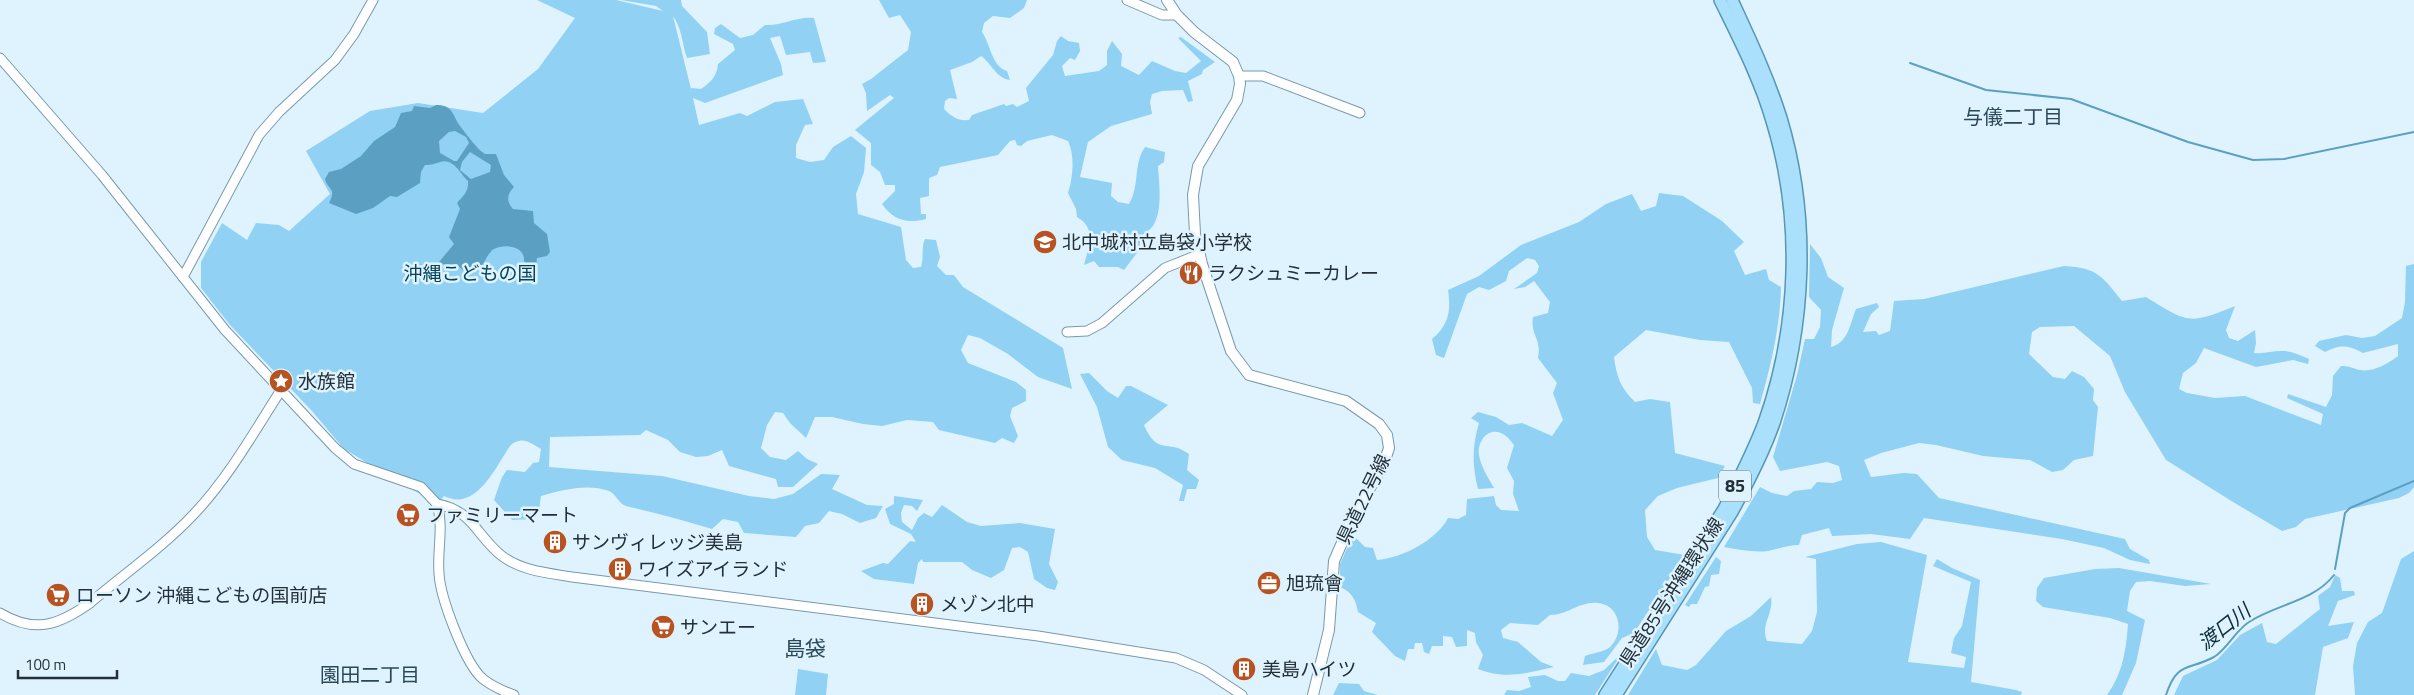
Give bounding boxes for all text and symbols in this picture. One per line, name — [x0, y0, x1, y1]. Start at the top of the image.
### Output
district label: 与儀二丁目 — [1963, 101, 2063, 132]
place label: 北中城村立島袋小学校 — [1062, 227, 1252, 256]
school or university icon: 北中城村立島袋小学校 — [1032, 229, 1058, 255]
park label: 沖縄こどもの国 — [403, 258, 537, 287]
place label: ラクシュミーカレー — [1208, 258, 1379, 287]
restaurant icon: ラクシュミーカレー — [1178, 260, 1204, 286]
place label: 水族館 — [298, 366, 355, 395]
place icon: 水族館 — [268, 368, 294, 394]
street label: 県道22号線 — [1328, 449, 1397, 549]
road number: 85 — [1719, 471, 1751, 502]
place label: ファミリーマート — [426, 500, 578, 529]
supermarket icon: ファミリーマート — [395, 502, 421, 528]
street label: 県道85号沖縄環状線 — [1611, 511, 1730, 672]
place label: サンヴィレッジ美島 — [572, 527, 743, 556]
building icon: サンヴィレッジ美島 — [542, 529, 568, 555]
place label: ワイズアイランド — [638, 554, 788, 583]
building icon: ワイズアイランド — [607, 556, 633, 582]
place label: 旭琉會 — [1286, 568, 1343, 597]
office icon: 旭琉會 — [1256, 570, 1282, 596]
place label: ローソン 沖縄こどもの国前店 — [76, 580, 327, 609]
supermarket icon: ローソン 沖縄こどもの国前店 — [45, 582, 71, 608]
place label: メゾン北中 — [940, 589, 1035, 618]
building icon: メゾン北中 — [909, 591, 935, 617]
water label: 渡口川 — [2191, 595, 2258, 657]
place label: サンエー — [680, 612, 756, 641]
supermarket icon: サンエー — [650, 614, 676, 640]
district label: 島袋 — [784, 632, 826, 664]
scale bar — [18, 648, 116, 680]
text: 100 m — [25, 653, 66, 676]
place label: 美島ハイツ — [1262, 654, 1357, 683]
building icon: 美島ハイツ — [1231, 656, 1257, 682]
district label: 園田二丁目 — [320, 659, 420, 690]

